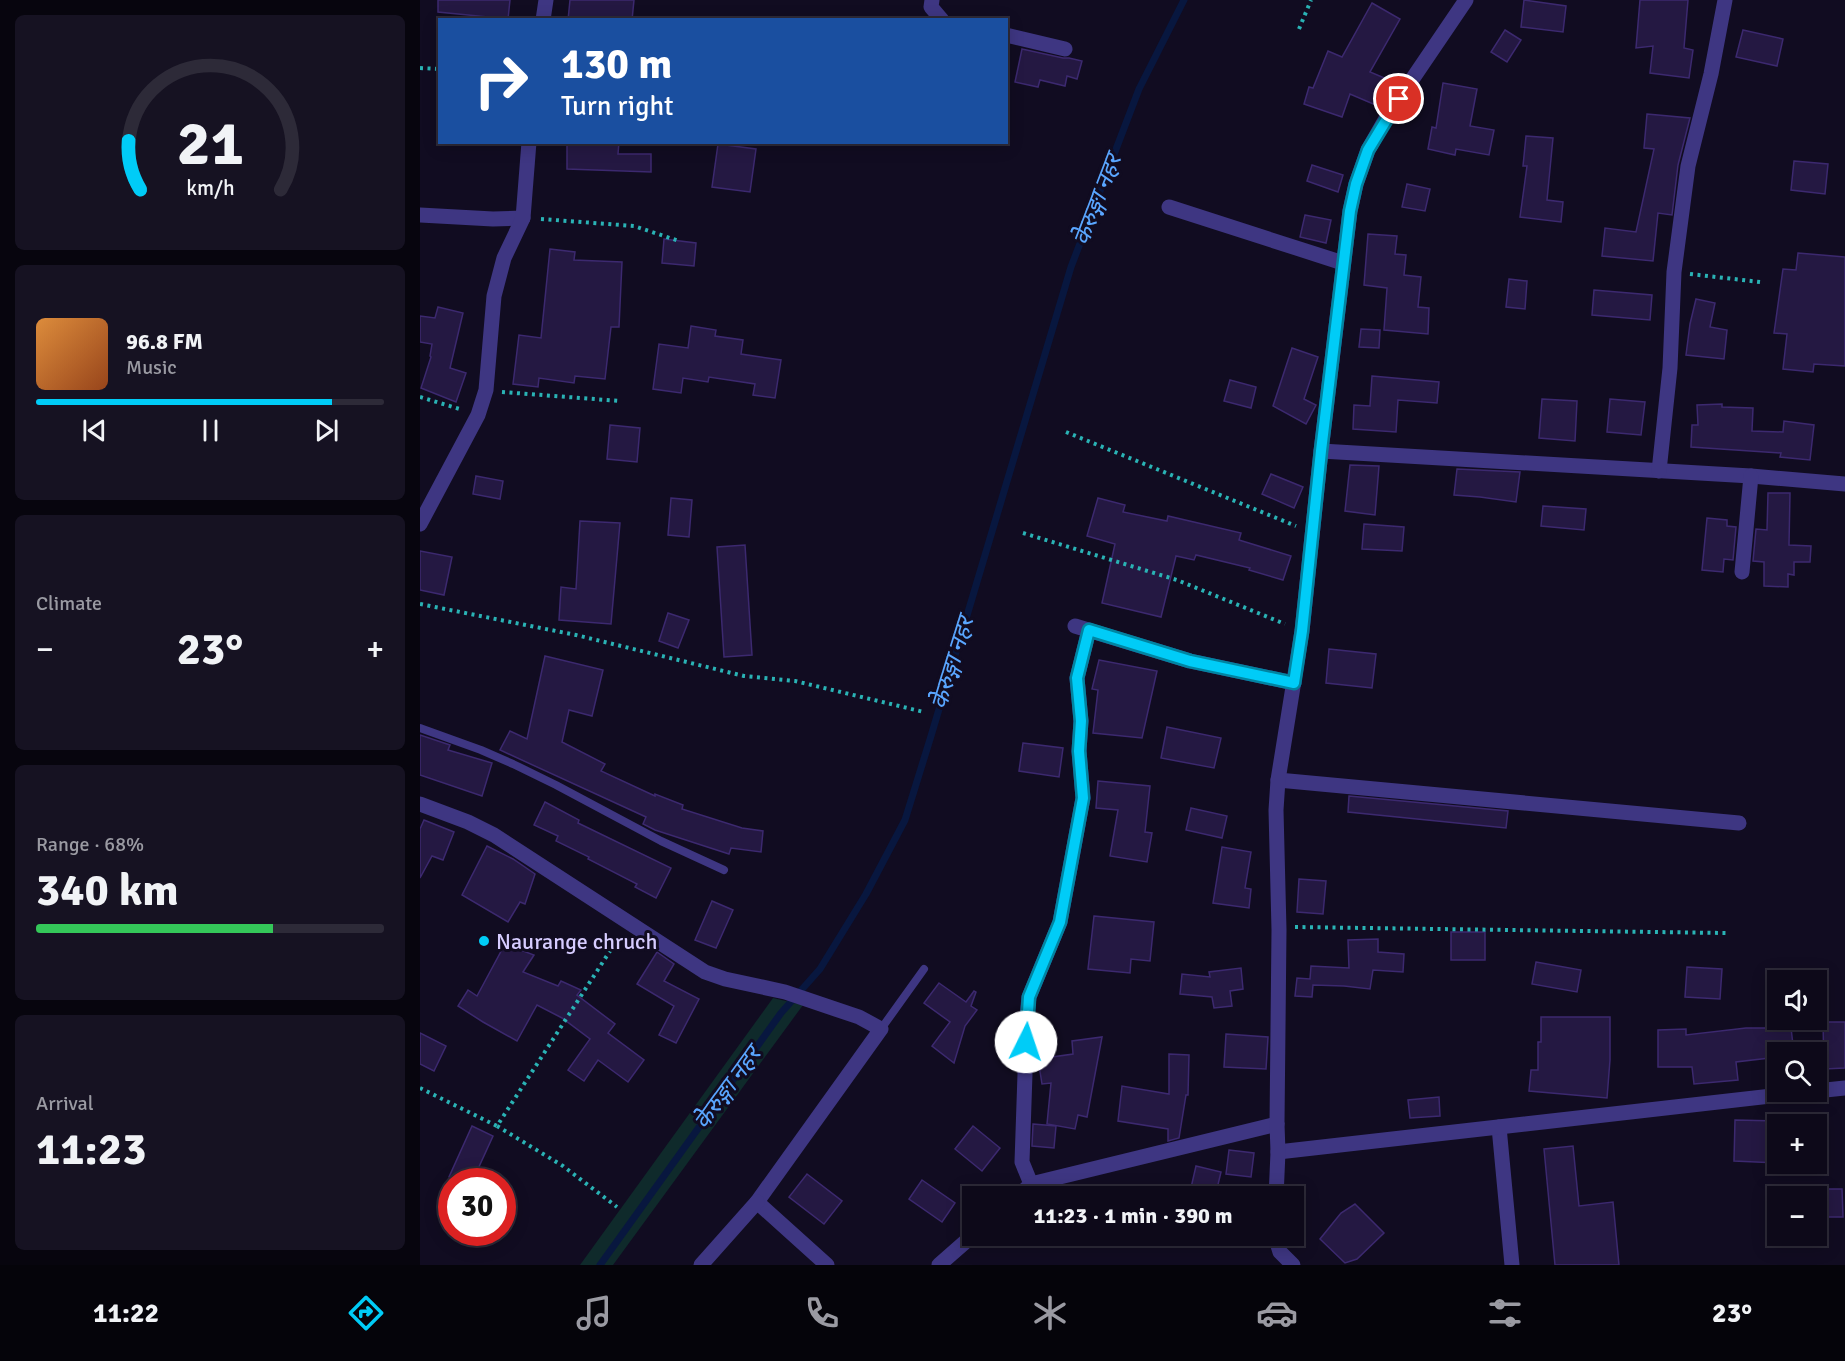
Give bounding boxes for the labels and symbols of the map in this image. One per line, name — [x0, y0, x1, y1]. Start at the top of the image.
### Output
pin — [1373, 73, 1424, 124]
water label: केेरुङ्गा नहर — [1066, 146, 1130, 250]
water label: केेरुङ्गा नहर — [924, 609, 982, 713]
place label: Naurange chruch — [496, 928, 657, 955]
marker: Naurange chruch — [477, 934, 491, 948]
position arrow — [994, 1010, 1058, 1074]
water label: केेरुङ्गा नहर — [687, 1037, 770, 1135]
speed limit sign: 30 — [438, 1168, 516, 1246]

